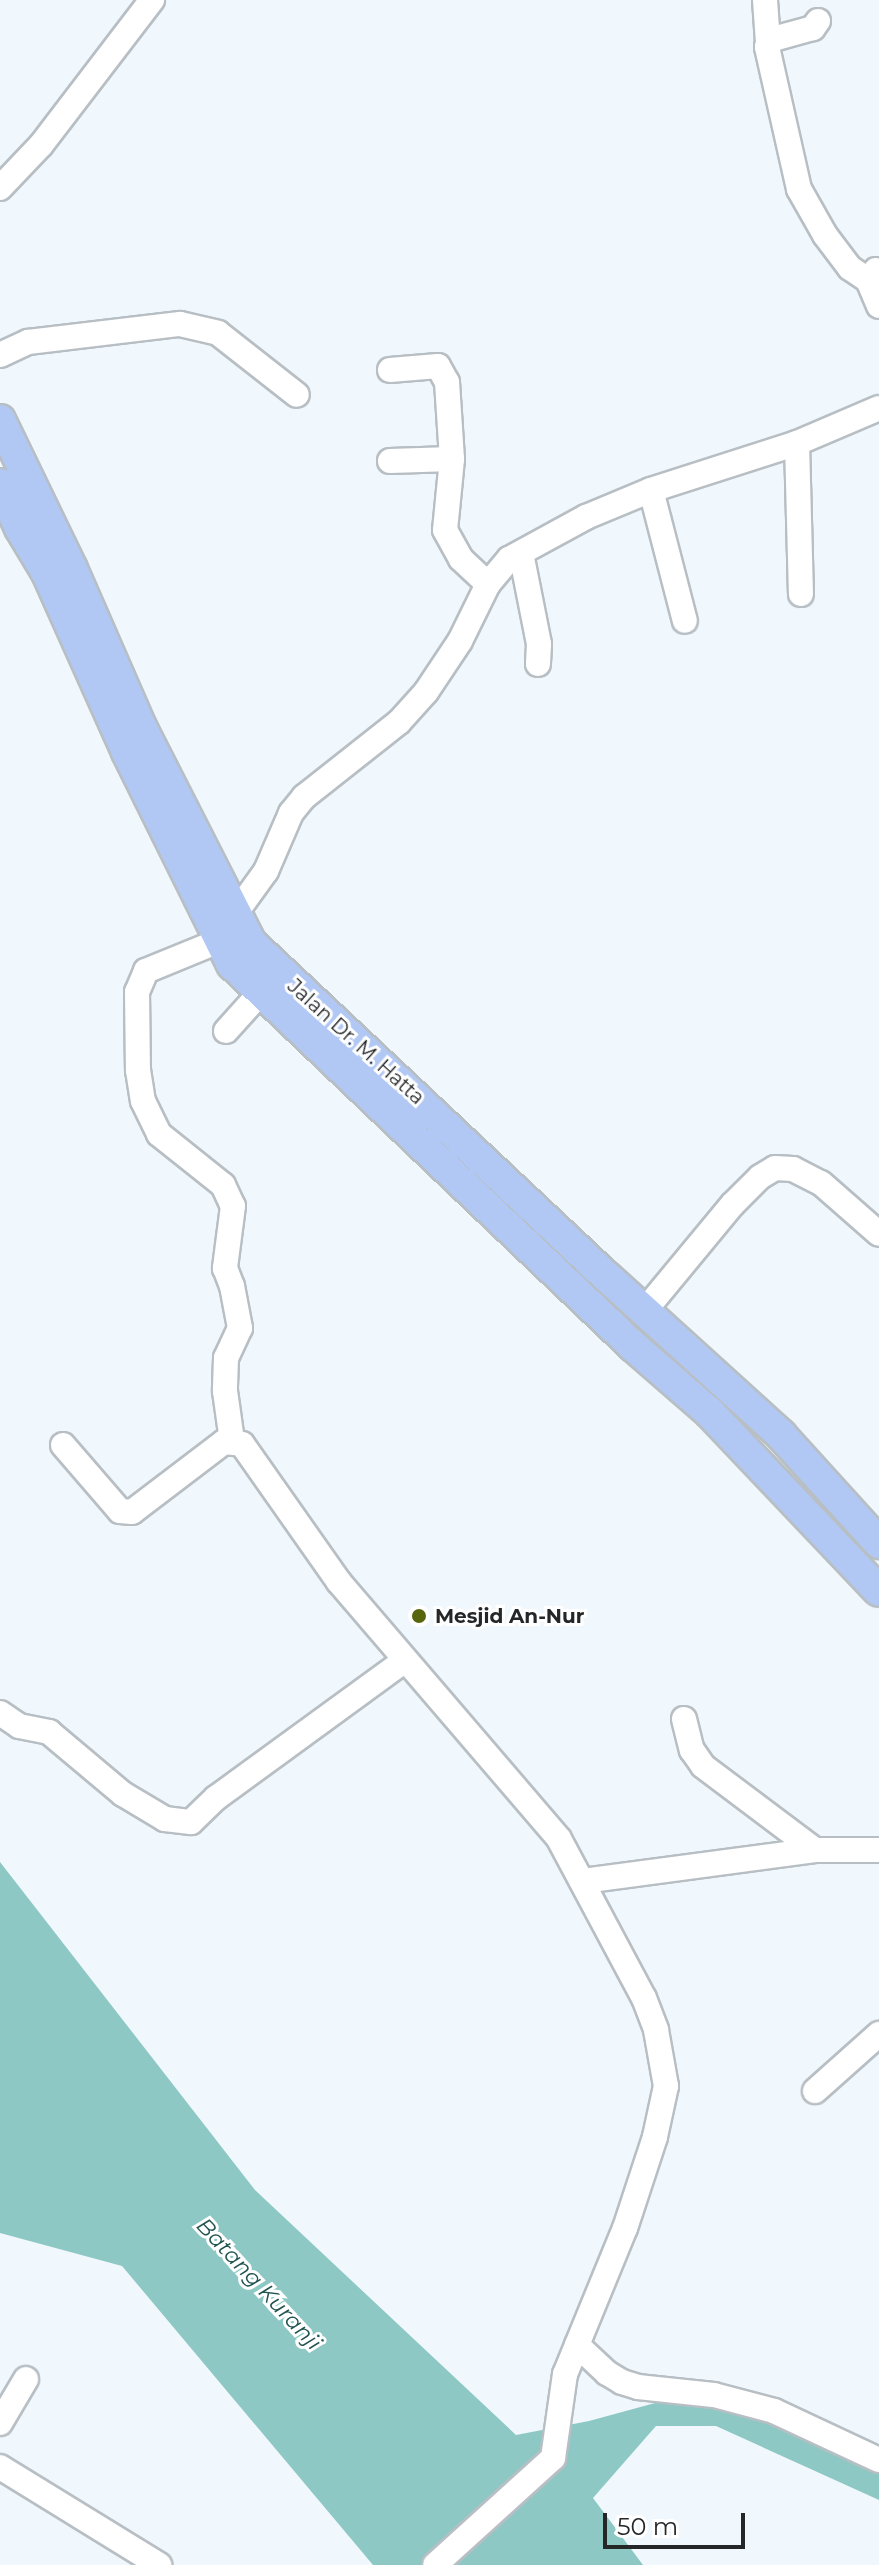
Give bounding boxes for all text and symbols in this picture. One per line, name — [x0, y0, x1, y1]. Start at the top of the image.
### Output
street label: Jalan Dr. M. Hatta — [283, 974, 429, 1110]
place label: Mesjid An-Nur — [435, 1604, 584, 1628]
marker: Mesjid An-Nur — [410, 1607, 428, 1625]
water label: Batang Kuranji — [191, 2212, 327, 2356]
scale bar — [607, 2497, 749, 2547]
text: 50 m — [617, 2512, 678, 2541]

